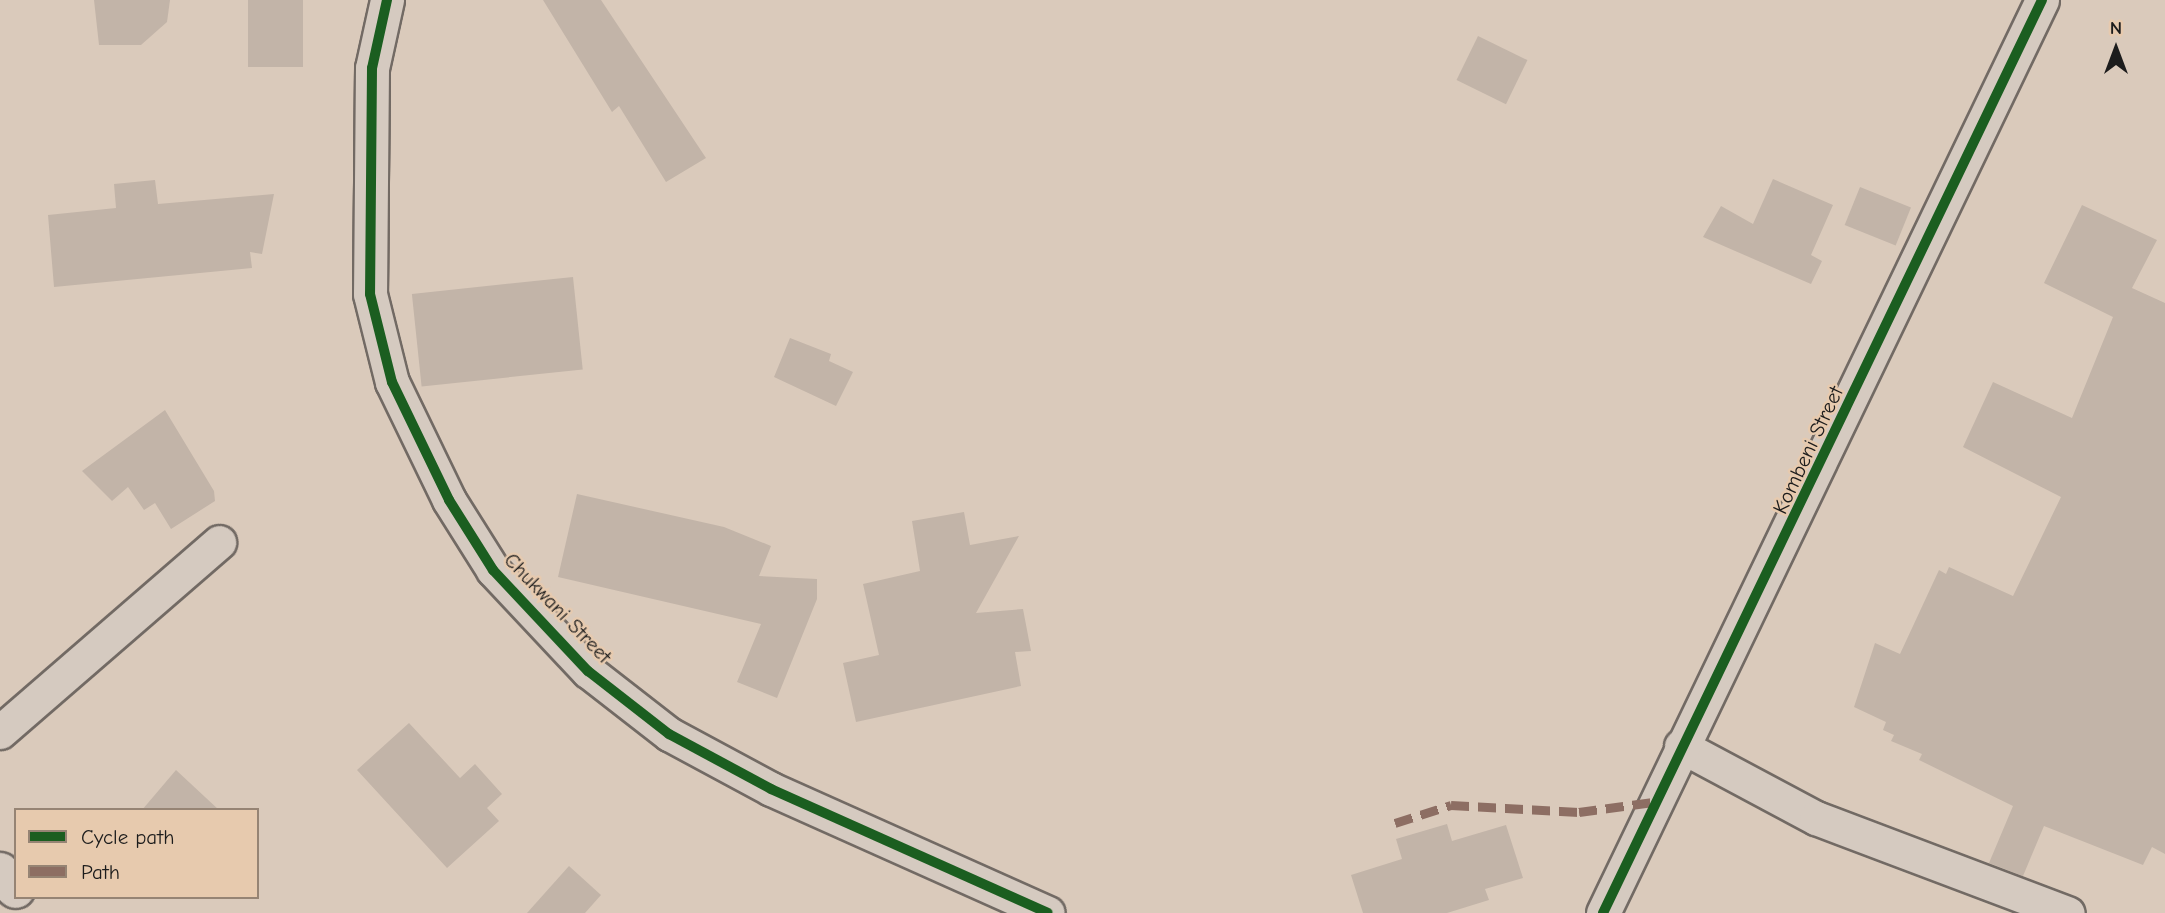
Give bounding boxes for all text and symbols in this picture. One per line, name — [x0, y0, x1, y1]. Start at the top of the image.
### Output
north arrow — [2081, 14, 2151, 84]
text: N — [2110, 17, 2122, 39]
street label: Kombeni Street — [1767, 382, 1849, 518]
street label: Chukwani Street — [499, 547, 617, 669]
legend — [14, 808, 259, 899]
text: Cycle path — [81, 825, 174, 849]
text: Path — [81, 860, 120, 884]

